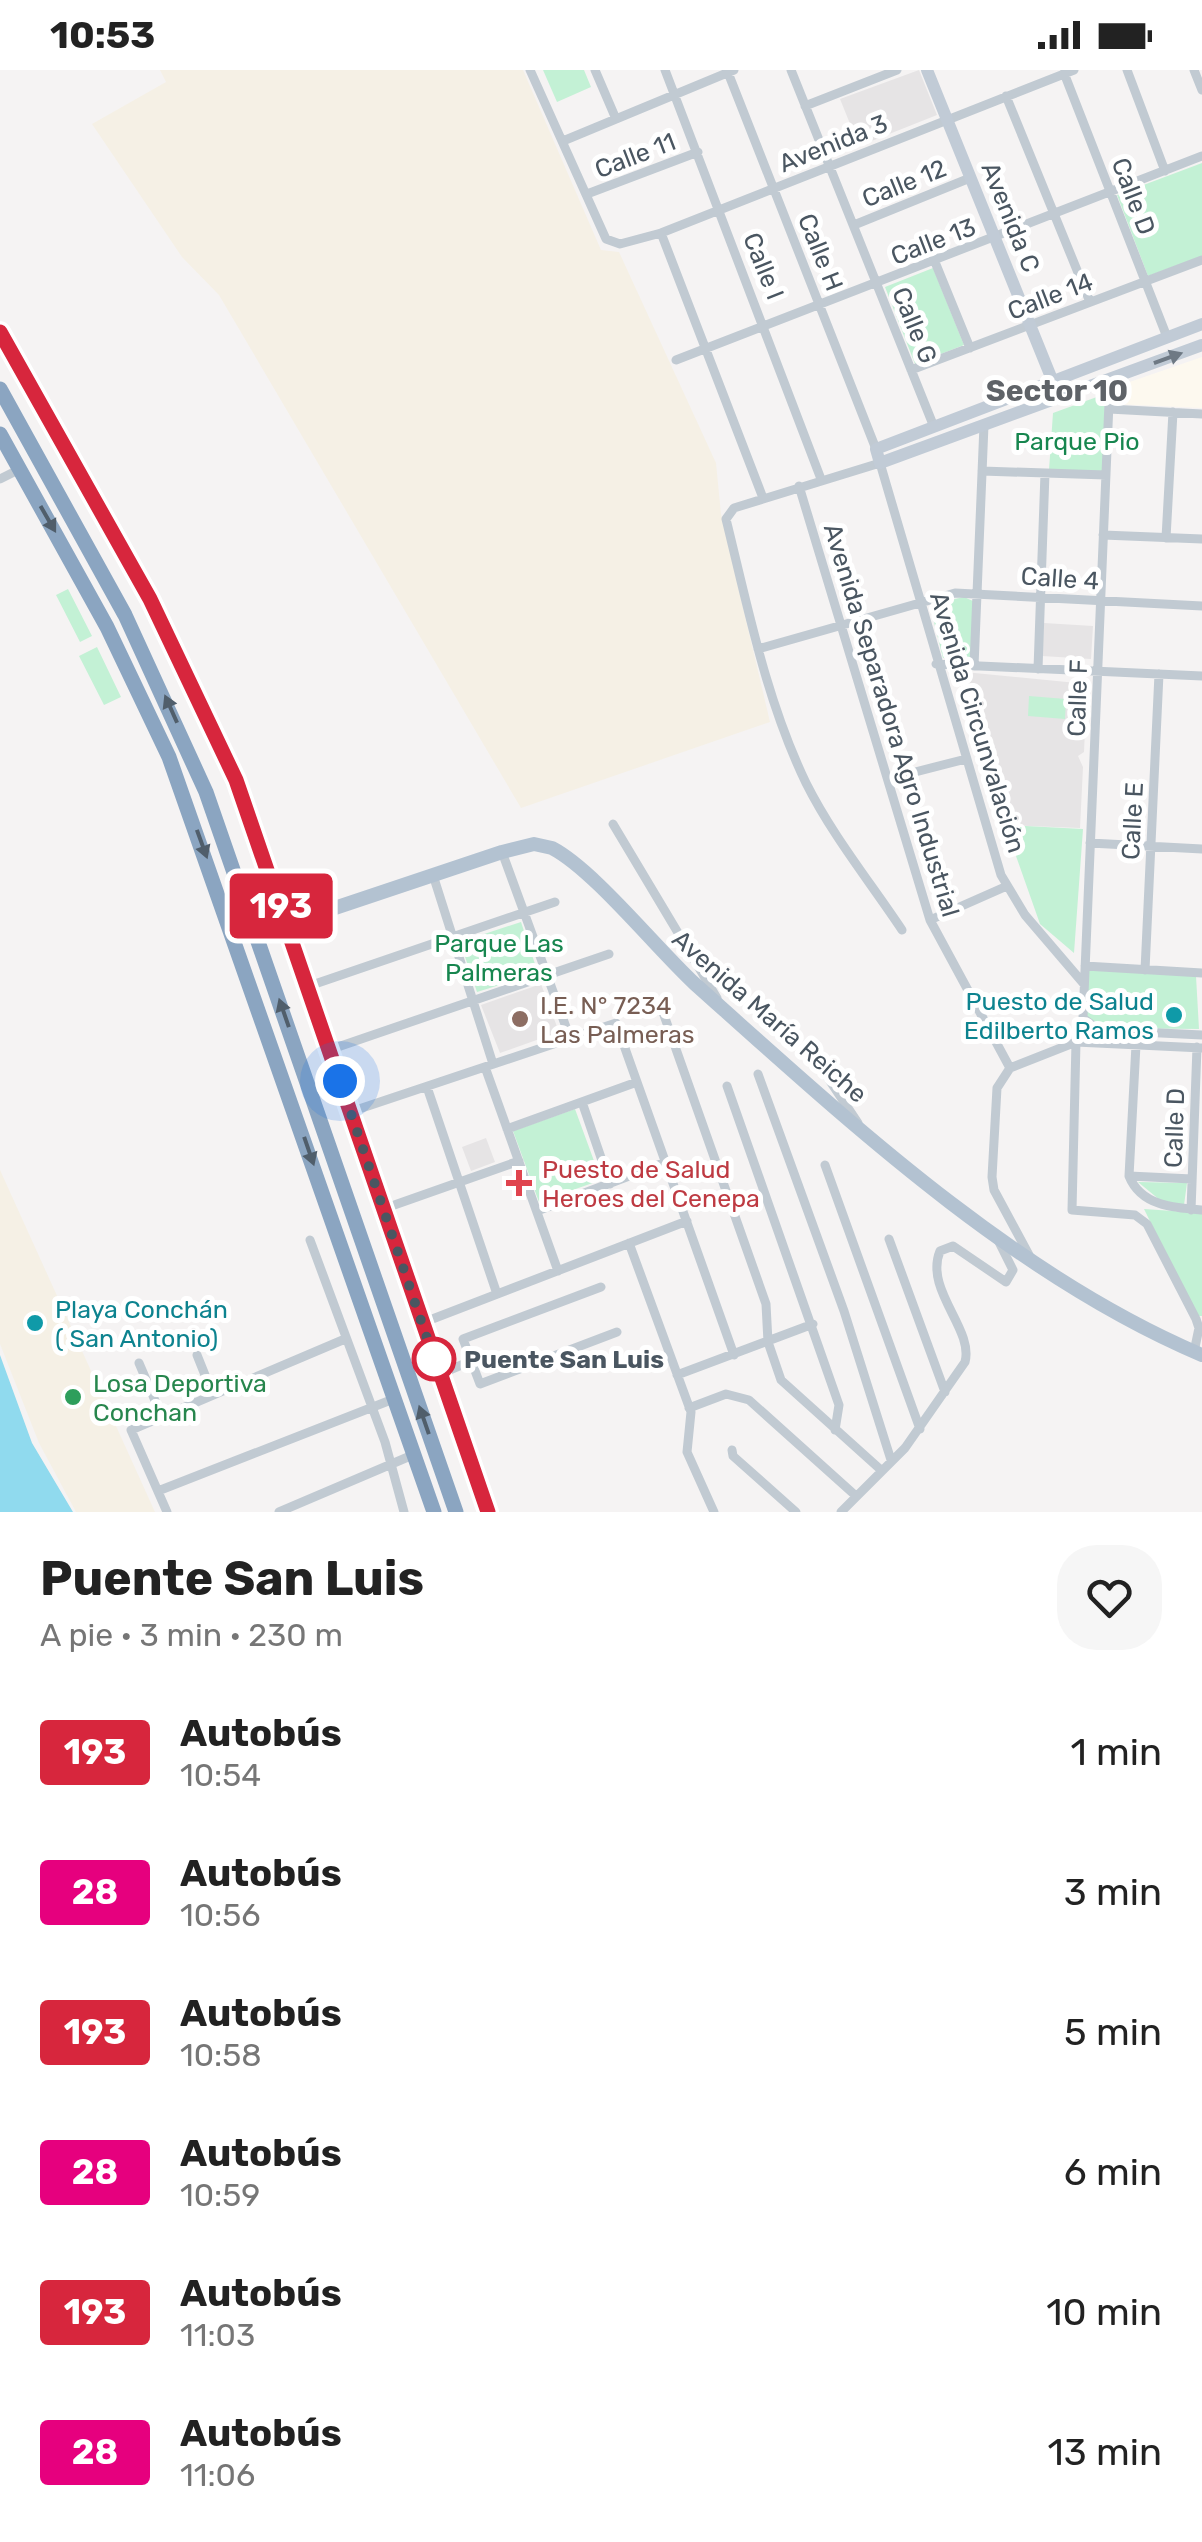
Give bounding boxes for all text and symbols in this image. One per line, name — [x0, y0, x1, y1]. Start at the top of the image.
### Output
text: 10:53 — [50, 12, 155, 58]
street label: Avenida 3 — [775, 109, 892, 178]
street label: Calle 11 — [591, 127, 680, 184]
street label: Calle 12 — [858, 154, 950, 213]
street label: Calle D — [1106, 154, 1161, 239]
street label: Avenida C — [975, 158, 1046, 276]
street label: Calle H — [792, 209, 849, 295]
street label: Calle 13 — [887, 212, 980, 271]
street label: Calle I — [737, 229, 790, 304]
street label: Calle 14 — [1003, 267, 1097, 326]
street label: Calle G — [886, 283, 943, 368]
one-way arrow — [1154, 350, 1184, 365]
district label: Sector 10 — [986, 373, 1128, 409]
park label: Parque Pio — [1014, 427, 1140, 456]
one-way arrow — [39, 505, 56, 533]
street label: Avenida Separadora Agro Industrial — [818, 520, 965, 920]
street label: Calle 4 — [1020, 561, 1100, 596]
street label: Avenida Circunvalación — [924, 588, 1031, 856]
street label: Calle F — [1062, 659, 1093, 737]
one-way arrow — [162, 694, 179, 723]
street label: Calle E — [1116, 781, 1149, 861]
one-way arrow — [195, 829, 210, 859]
line badge: 193 — [224, 874, 338, 938]
text: 193 — [250, 885, 312, 927]
street label: Avenida María Reiche — [667, 924, 873, 1109]
park label: Parque Las Palmeras — [434, 929, 564, 987]
place label: Puesto de Salud Edilberto Ramos — [964, 987, 1154, 1045]
place label: I.E. N° 7234 Las Palmeras — [540, 991, 695, 1049]
one-way arrow — [275, 998, 290, 1028]
marker: Puesto de Salud Edilberto Ramos — [1163, 1004, 1185, 1026]
marker: I.E. N° 7234 Las Palmeras — [509, 1008, 531, 1030]
your location — [315, 1056, 365, 1106]
street label: Calle D — [1159, 1088, 1190, 1168]
one-way arrow — [302, 1136, 317, 1166]
place label: Puesto de Salud Heroes del Cenepa — [542, 1155, 760, 1213]
marker: Puesto de Salud Heroes del Cenepa — [506, 1170, 532, 1196]
place label: Playa Conchán ( San Antonio) — [55, 1295, 228, 1353]
marker: Playa Conchán ( San Antonio) — [24, 1312, 46, 1334]
marker: Puente San Luis — [413, 1338, 455, 1380]
place label: Puente San Luis — [464, 1345, 664, 1374]
place label: Losa Deportiva Conchan — [93, 1369, 267, 1427]
marker: Losa Deportiva Conchan — [62, 1386, 84, 1408]
one-way arrow — [416, 1404, 431, 1434]
button: heart — [1057, 1545, 1162, 1650]
text: Puente San Luis — [40, 1550, 424, 1607]
text: A pie · 3 min · 230 m — [40, 1616, 343, 1654]
text: Autobús — [180, 1710, 342, 1756]
text: 1 min — [1070, 1729, 1162, 1775]
text: 193 — [64, 1731, 126, 1773]
text: 10:54 — [180, 1756, 261, 1794]
text: Autobús — [180, 1850, 342, 1896]
text: 3 min — [1064, 1869, 1162, 1915]
text: 28 — [72, 1871, 118, 1913]
text: 10:56 — [180, 1896, 261, 1934]
text: Autobús — [180, 1990, 342, 2036]
text: 5 min — [1064, 2009, 1162, 2055]
text: 193 — [64, 2011, 126, 2053]
text: 10:58 — [180, 2036, 262, 2074]
text: Autobús — [180, 2130, 342, 2176]
text: 6 min — [1064, 2149, 1162, 2195]
text: 28 — [72, 2151, 118, 2193]
text: 10:59 — [180, 2176, 260, 2214]
text: Autobús — [180, 2270, 342, 2316]
text: 10 min — [1046, 2289, 1162, 2335]
text: 193 — [64, 2291, 126, 2333]
text: 11:03 — [180, 2316, 255, 2354]
text: Autobús — [180, 2410, 342, 2456]
text: 13 min — [1048, 2429, 1162, 2475]
text: 28 — [72, 2431, 118, 2473]
text: 11:06 — [180, 2456, 255, 2494]

